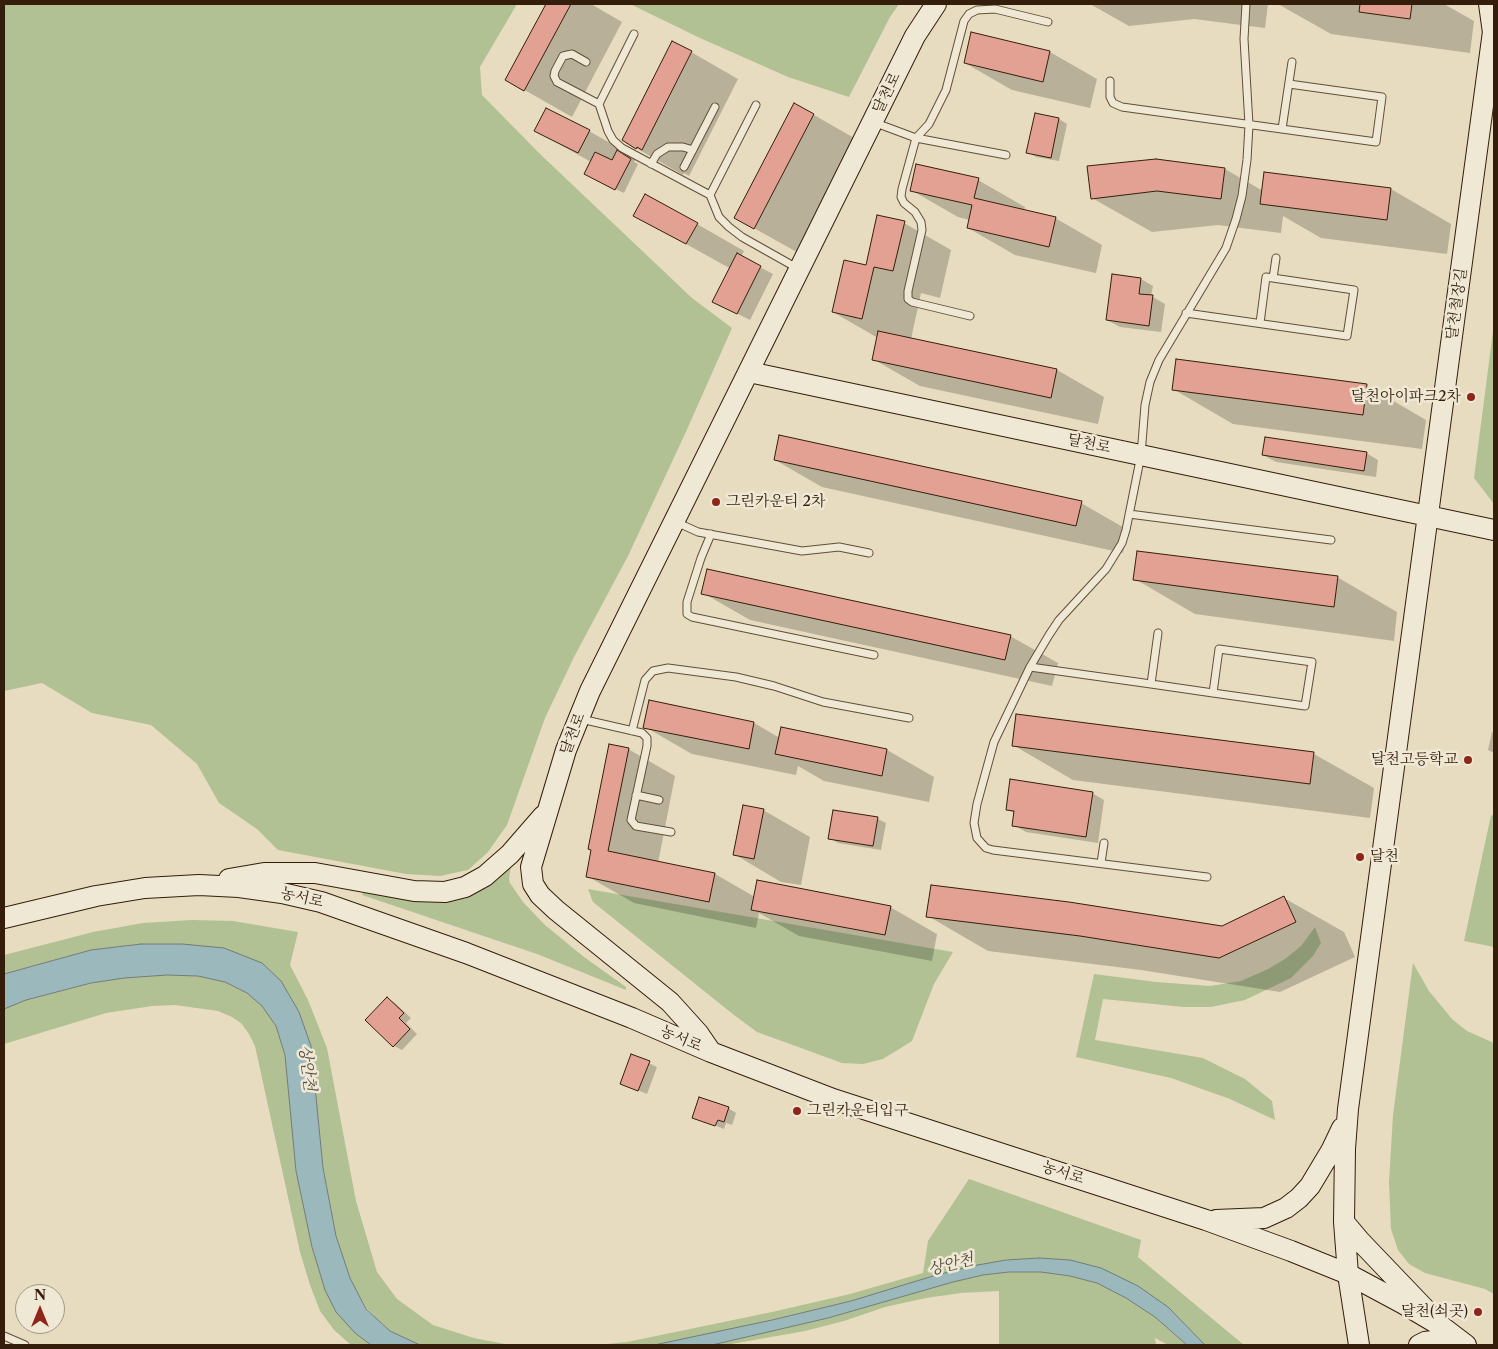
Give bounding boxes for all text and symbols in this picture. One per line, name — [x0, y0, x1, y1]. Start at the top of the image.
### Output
street label: 달천로 — [869, 70, 905, 116]
street label: 달천철장길 — [1443, 267, 1471, 341]
place label: 달천아이파크2차 — [1351, 388, 1461, 406]
marker: 달천아이파크2차 — [1465, 391, 1477, 403]
street label: 달천로 — [1066, 431, 1112, 457]
place label: 그린카운티 2차 — [726, 493, 826, 511]
marker: 그린카운티 2차 — [710, 496, 722, 508]
street label: 달천로 — [557, 710, 589, 758]
place label: 달천고등학교 — [1371, 751, 1458, 769]
marker: 달천고등학교 — [1462, 754, 1474, 766]
place label: 달천 — [1370, 848, 1399, 866]
marker: 달천 — [1354, 851, 1366, 863]
street label: 농서로 — [279, 884, 325, 912]
street label: 농서로 — [657, 1022, 705, 1056]
water label: 상안천 — [295, 1044, 319, 1092]
place label: 그린카운티입구 — [807, 1102, 908, 1120]
marker: 그린카운티입구 — [791, 1105, 803, 1117]
street label: 농서로 — [1040, 1158, 1086, 1188]
water label: 상안천 — [926, 1250, 976, 1280]
north arrow — [15, 1284, 65, 1334]
text: N — [34, 1286, 46, 1304]
place label: 달천(쇠곳) — [1401, 1303, 1468, 1321]
marker: 달천(쇠곳) — [1472, 1306, 1484, 1318]

